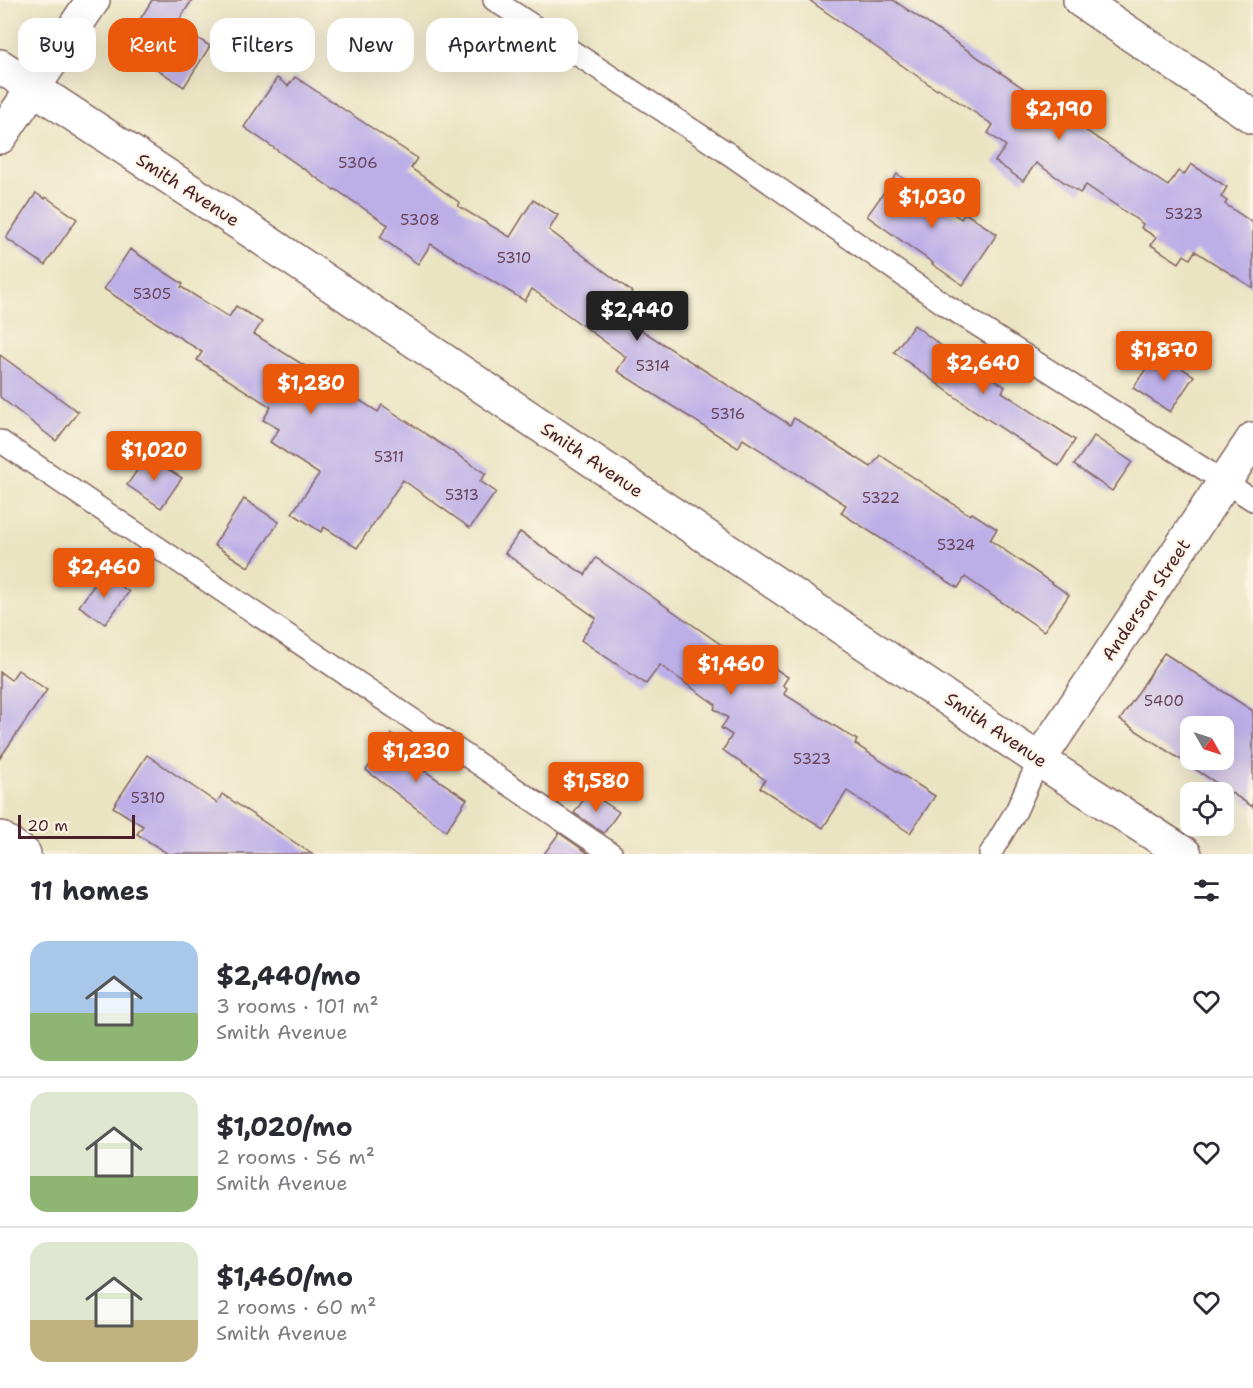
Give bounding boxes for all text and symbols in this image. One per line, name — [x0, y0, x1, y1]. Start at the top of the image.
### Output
chip: Buy — [18, 18, 96, 72]
chip: Rent — [108, 18, 198, 72]
chip: Filters — [210, 18, 315, 72]
chip: New — [327, 18, 414, 72]
chip: Apartment — [426, 18, 578, 72]
pin: $2,190 — [1010, 90, 1108, 141]
text: $2,190 — [1025, 96, 1093, 122]
street label: Smith Avenue — [132, 148, 244, 232]
house number: 5306 — [338, 153, 378, 173]
pin: $1,030 — [883, 178, 981, 229]
text: $1,030 — [898, 184, 966, 210]
house number: 5323 — [1165, 204, 1203, 224]
house number: 5308 — [400, 210, 440, 230]
house number: 5310 — [497, 248, 531, 268]
house number: 5305 — [133, 284, 171, 304]
pin: $2,440 — [588, 291, 686, 342]
text: $2,440 — [600, 297, 674, 323]
pin: $1,870 — [1115, 331, 1213, 382]
text: $1,870 — [1130, 337, 1198, 363]
pin: $2,640 — [934, 344, 1032, 395]
text: $2,640 — [946, 350, 1020, 376]
house number: 5314 — [636, 356, 670, 376]
pin: $1,280 — [262, 364, 360, 415]
text: $1,280 — [277, 370, 345, 396]
house number: 5316 — [711, 404, 745, 424]
street label: Smith Avenue — [536, 417, 648, 503]
pin: $1,020 — [105, 431, 203, 482]
text: $1,020 — [120, 437, 188, 463]
house number: 5311 — [374, 447, 404, 467]
house number: 5313 — [445, 485, 479, 505]
house number: 5322 — [862, 488, 900, 508]
street label: Anderson Street — [1096, 534, 1196, 666]
house number: 5324 — [937, 535, 975, 555]
pin: $2,460 — [55, 548, 153, 599]
text: $2,460 — [67, 554, 141, 580]
pin: $1,460 — [682, 645, 780, 696]
text: $1,460 — [697, 651, 765, 677]
street label: Smith Avenue — [940, 687, 1052, 773]
house number: 5400 — [1144, 691, 1184, 711]
north arrow — [1180, 716, 1234, 770]
map controls — [1180, 716, 1234, 836]
pin: $1,230 — [367, 732, 465, 783]
text: $1,230 — [382, 738, 450, 764]
house number: 5323 — [793, 749, 831, 769]
pin: $1,580 — [547, 762, 645, 813]
text: $1,580 — [562, 768, 630, 794]
button: locate — [1180, 782, 1234, 836]
house number: 5310 — [131, 788, 165, 808]
scale bar — [18, 812, 135, 840]
text: 20 m — [27, 815, 68, 836]
text: 11 homes — [30, 873, 149, 908]
icon: filters — [1190, 874, 1223, 907]
text: $2,440/mo — [216, 958, 361, 993]
icon: home — [78, 965, 150, 1037]
icon: heart — [1190, 985, 1223, 1018]
text: 3 rooms · 101 m² — [216, 993, 379, 1019]
text: Smith Avenue — [216, 1019, 348, 1045]
text: $1,020/mo — [216, 1109, 353, 1144]
icon: home — [78, 1116, 150, 1188]
icon: heart — [1190, 1136, 1223, 1169]
text: 2 rooms · 56 m² — [216, 1144, 375, 1170]
text: Smith Avenue — [216, 1170, 348, 1196]
text: $1,460/mo — [216, 1259, 353, 1294]
icon: home — [78, 1266, 150, 1338]
icon: heart — [1190, 1286, 1223, 1319]
text: 2 rooms · 60 m² — [216, 1294, 376, 1320]
text: Smith Avenue — [216, 1320, 348, 1346]

